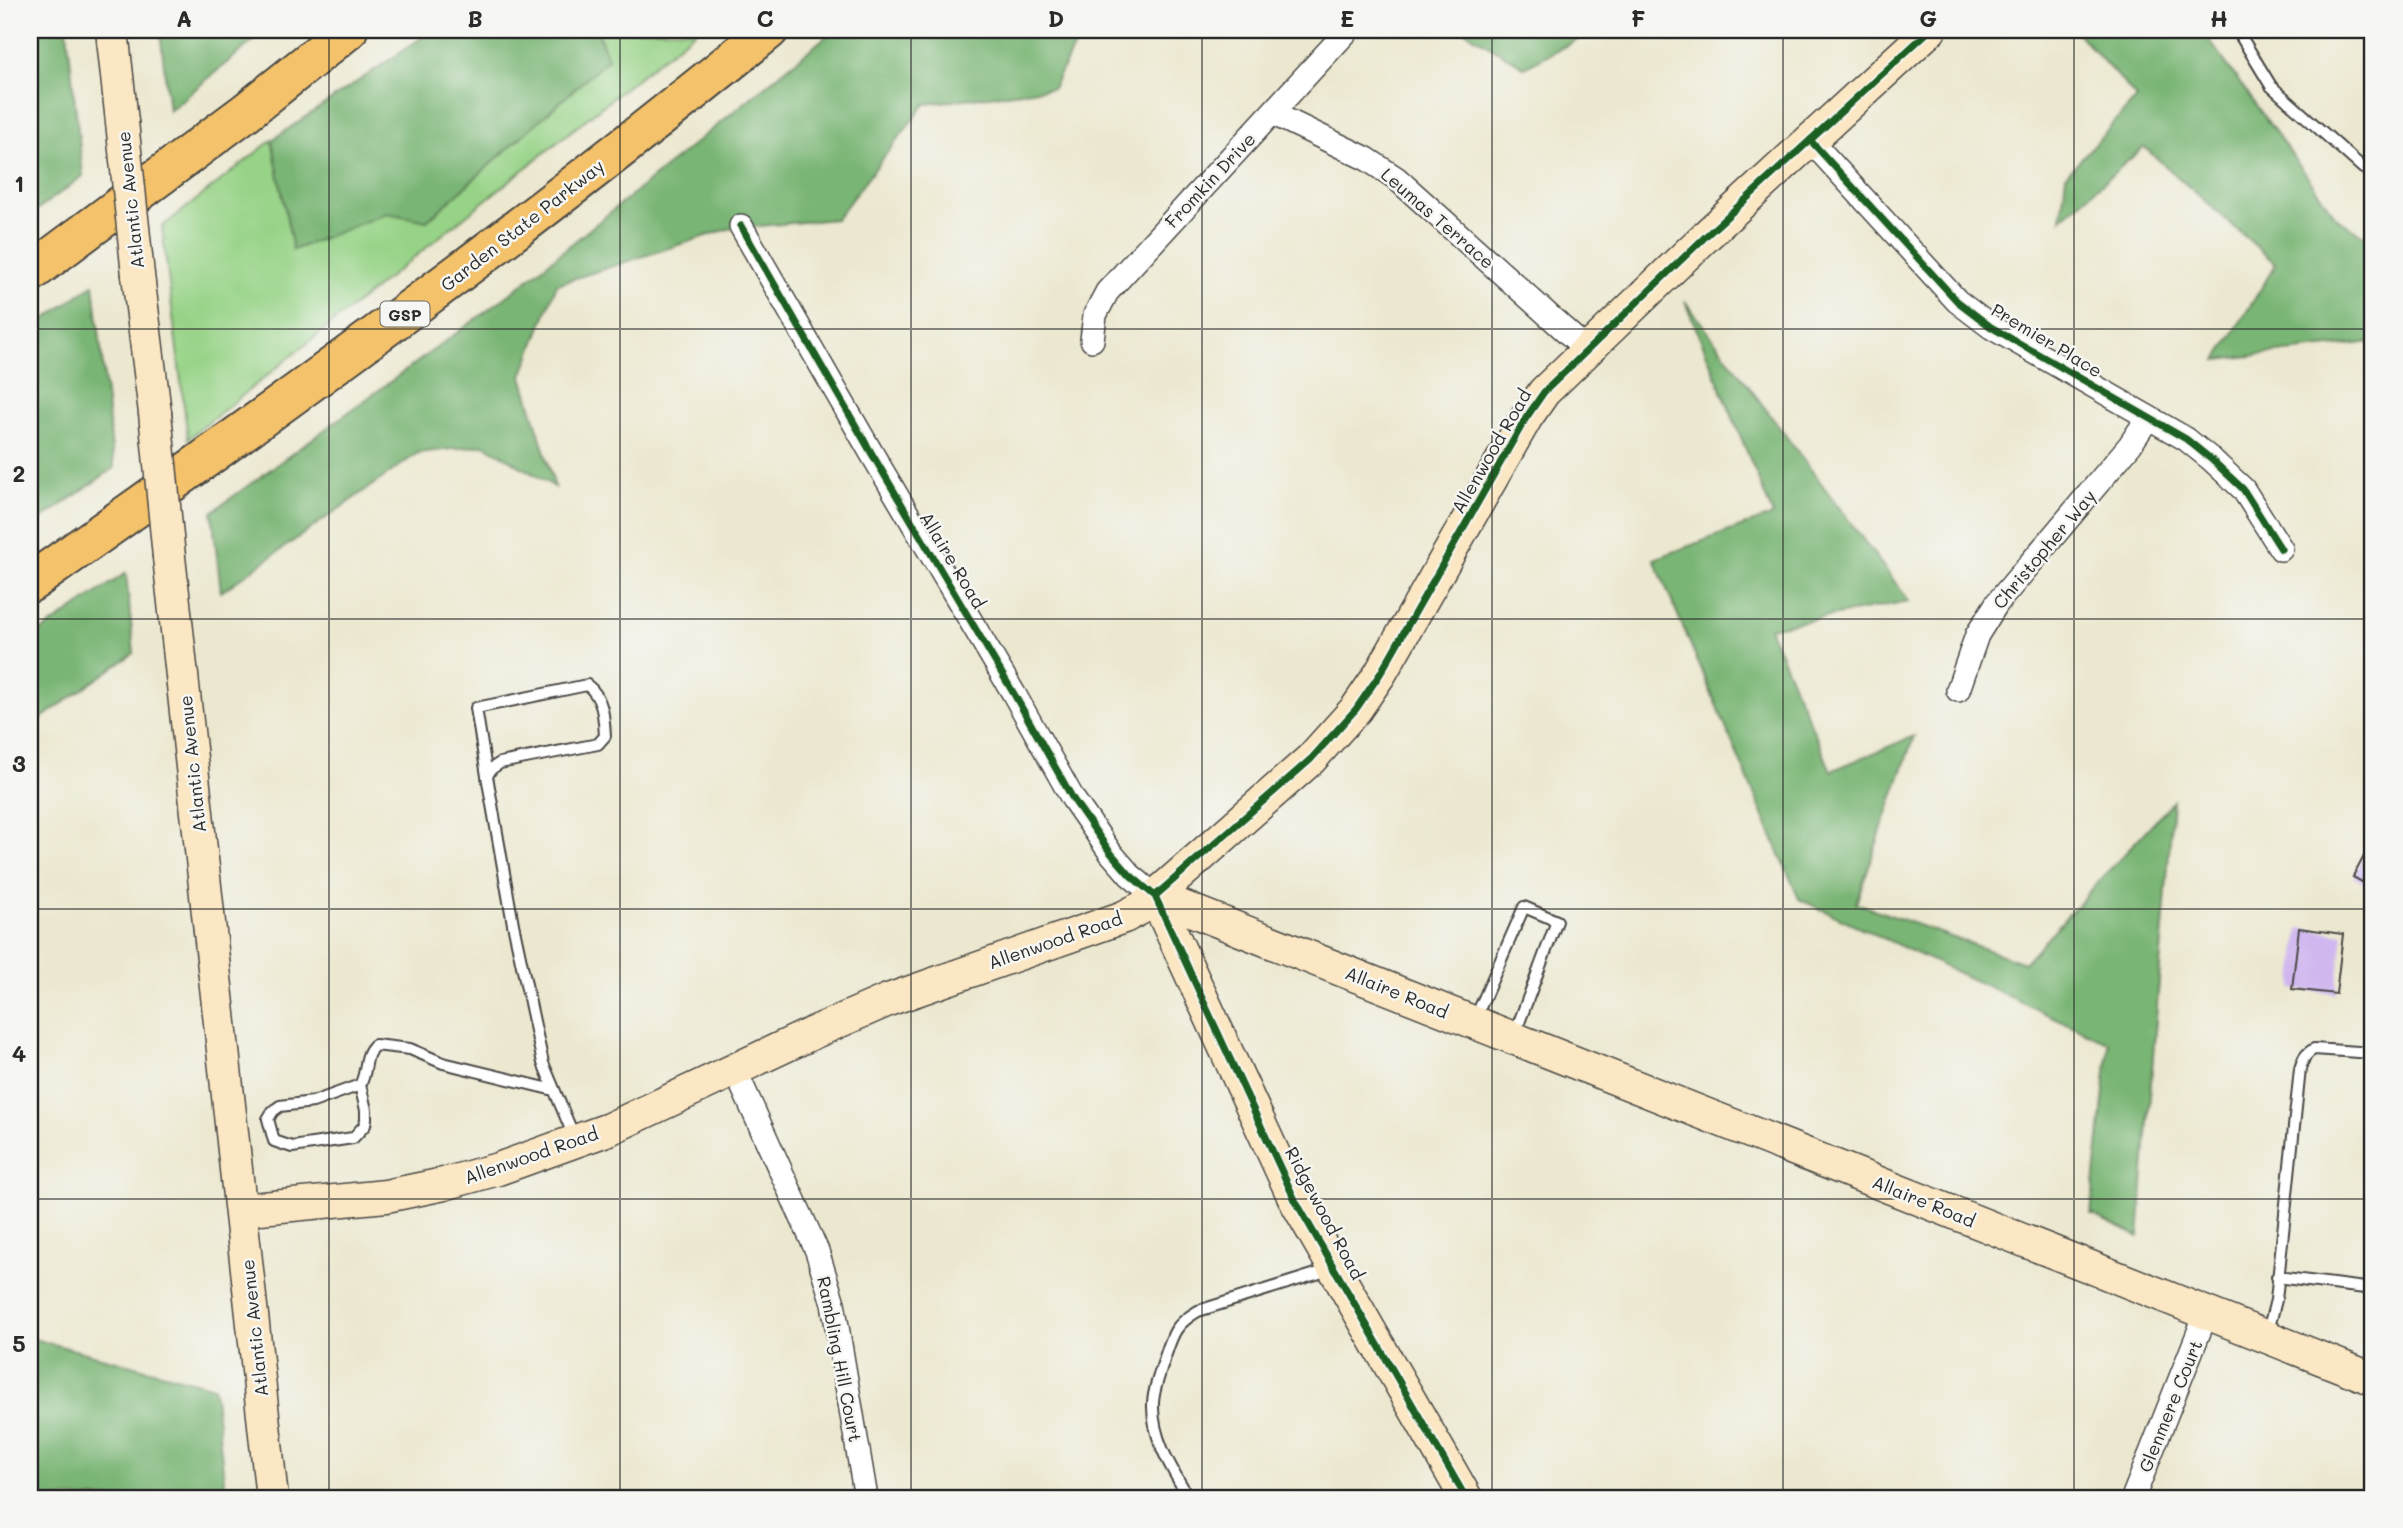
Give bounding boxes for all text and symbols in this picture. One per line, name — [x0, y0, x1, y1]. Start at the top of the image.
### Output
text: A — [176, 3, 192, 33]
text: B — [467, 3, 483, 33]
text: C — [756, 3, 774, 33]
text: D — [1048, 3, 1064, 33]
text: E — [1340, 3, 1354, 33]
text: F — [1631, 3, 1645, 33]
text: G — [1919, 3, 1937, 33]
text: H — [2210, 3, 2228, 33]
street label: Fromkin Drive — [1159, 127, 1261, 233]
street label: Atlantic Avenue — [111, 130, 149, 270]
street label: Garden State Parkway — [435, 154, 609, 296]
street label: Leumas Terrace — [1376, 162, 1500, 274]
text: 1 — [14, 168, 24, 198]
street label: Premier Place — [1987, 297, 2107, 383]
road number: GSP — [380, 302, 430, 326]
street label: Allenwood Road — [1446, 384, 1536, 518]
text: 2 — [13, 458, 25, 488]
street label: Christopher Way — [1987, 484, 2101, 614]
street label: Allaire Road — [915, 507, 991, 613]
street label: Atlantic Avenue — [173, 694, 211, 834]
text: 3 — [12, 748, 26, 778]
street label: Allenwood Road — [985, 906, 1125, 974]
street label: Allaire Road — [1342, 960, 1452, 1024]
text: 4 — [12, 1038, 26, 1068]
street label: Allenwood Road — [461, 1121, 601, 1189]
street label: Ridgewood Road — [1280, 1142, 1370, 1284]
street label: Allaire Road — [1869, 1169, 1979, 1233]
street label: Atlantic Avenue — [235, 1258, 273, 1398]
street label: Rambling Hill Court — [812, 1274, 868, 1444]
text: 5 — [12, 1328, 26, 1358]
street label: Glenmere Court — [2133, 1336, 2207, 1476]

